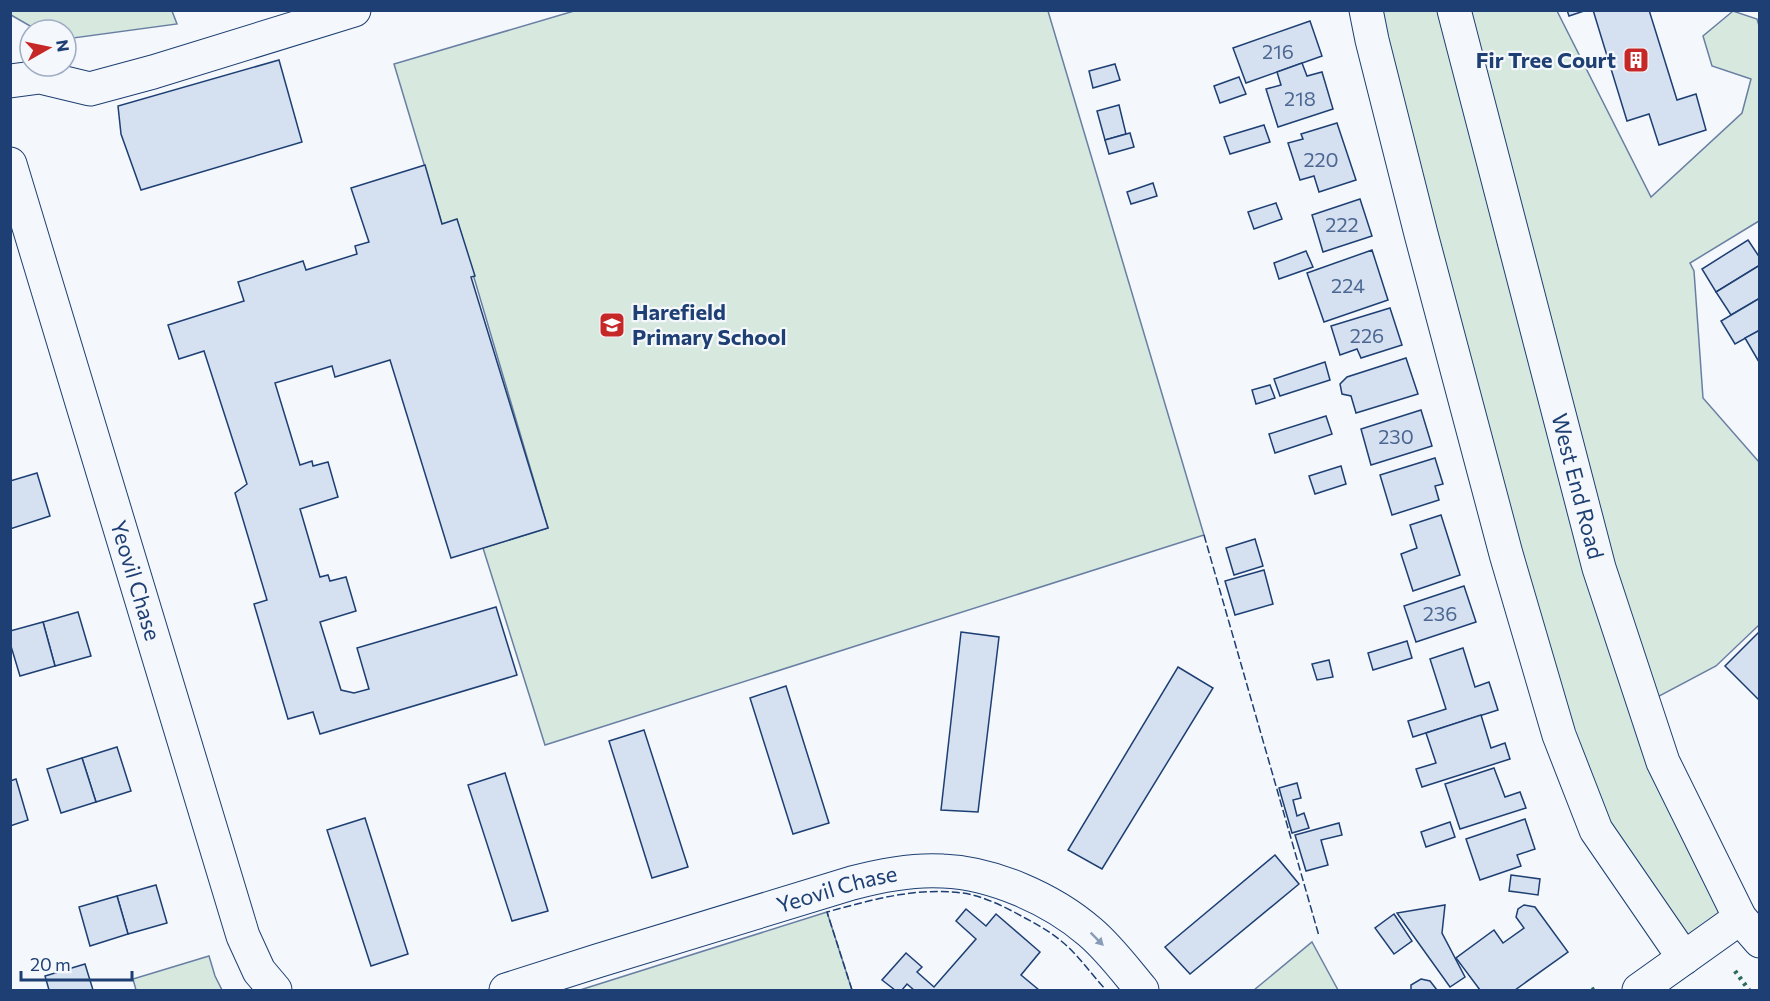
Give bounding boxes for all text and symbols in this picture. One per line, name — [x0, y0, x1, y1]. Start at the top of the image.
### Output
north arrow — [18, 18, 78, 78]
text: N — [53, 38, 74, 53]
house number: 216 — [1262, 39, 1294, 63]
building icon: Fir Tree Court — [1621, 45, 1651, 75]
place label: Fir Tree Court — [1476, 46, 1616, 73]
house number: 218 — [1284, 86, 1316, 110]
house number: 220 — [1303, 147, 1339, 171]
house number: 222 — [1325, 212, 1359, 236]
house number: 224 — [1331, 273, 1365, 297]
place label: Harefield Primary School — [632, 298, 787, 350]
school or university icon: Harefield Primary School — [597, 310, 627, 340]
house number: 226 — [1350, 323, 1384, 347]
street label: West End Road — [1546, 410, 1610, 562]
house number: 230 — [1378, 424, 1414, 448]
street label: Yeovil Chase — [105, 517, 167, 644]
house number: 236 — [1423, 601, 1457, 625]
street label: Yeovil Chase — [773, 859, 899, 918]
one-way arrow — [1089, 931, 1103, 945]
scale bar — [21, 944, 132, 982]
text: 20 m — [30, 953, 71, 975]

